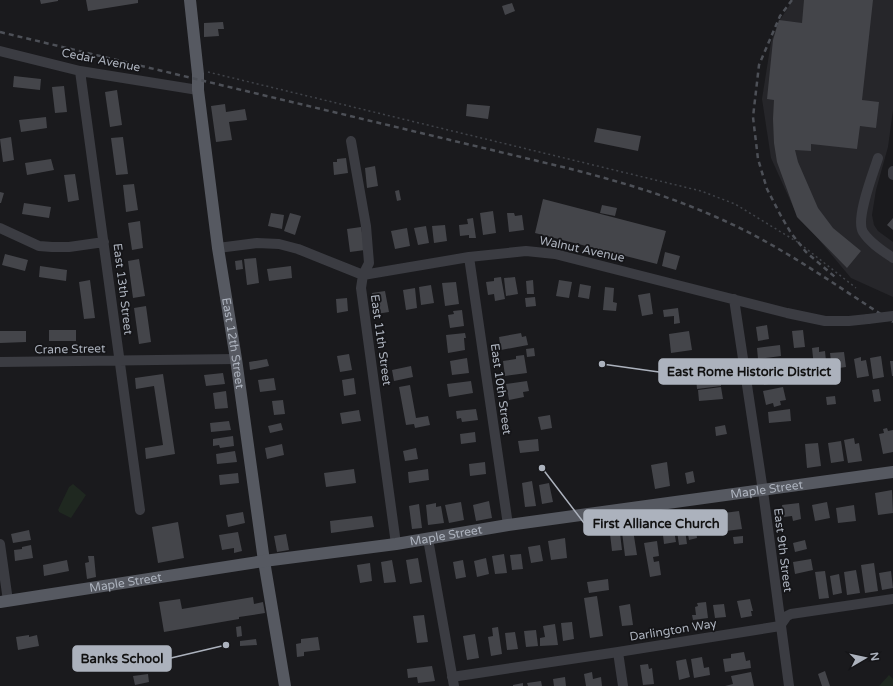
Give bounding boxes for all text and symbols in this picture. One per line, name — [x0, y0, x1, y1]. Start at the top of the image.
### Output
street label: Cedar Avenue — [60, 46, 142, 75]
street label: Walnut Avenue — [538, 233, 626, 265]
street label: East 13th Street — [110, 242, 136, 336]
street label: East 11th Street — [368, 293, 394, 387]
street label: East 12th Street — [219, 296, 247, 390]
street label: Crane Street — [34, 341, 106, 357]
street label: East 10th Street — [488, 342, 514, 436]
callout: East Rome Historic District — [659, 359, 840, 384]
text: East Rome Historic District — [667, 364, 831, 380]
street label: Maple Street — [729, 477, 804, 501]
street label: East 9th Street — [771, 507, 795, 593]
callout: First Alliance Church — [584, 510, 727, 535]
text: First Alliance Church — [592, 516, 720, 532]
street label: Maple Street — [409, 522, 484, 549]
street label: Maple Street — [88, 570, 163, 595]
street label: Darlington Way — [628, 616, 718, 644]
north arrow — [845, 638, 885, 678]
callout: Banks School — [73, 646, 171, 671]
text: Banks School — [81, 651, 163, 667]
text: N — [867, 651, 881, 662]

